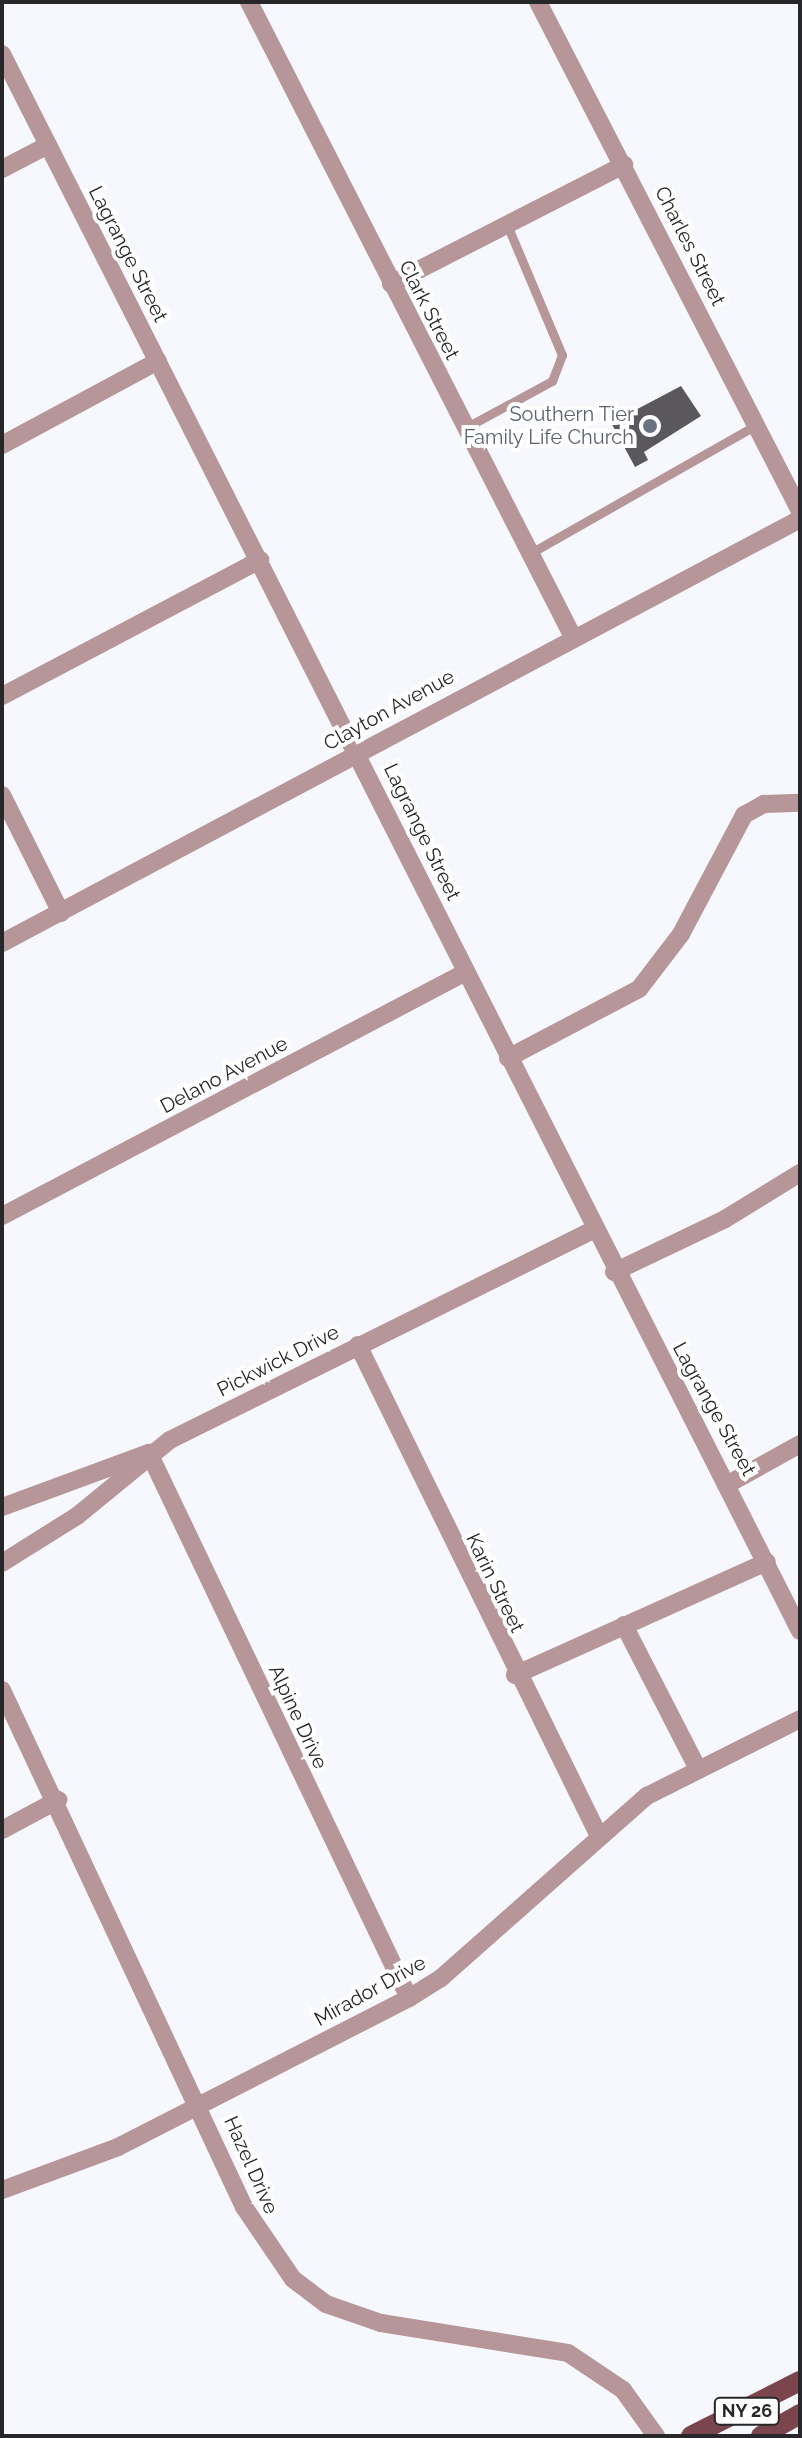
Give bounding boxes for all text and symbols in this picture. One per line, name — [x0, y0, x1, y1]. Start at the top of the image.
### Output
street label: Lagrange Street — [83, 182, 173, 326]
street label: Charles Street — [650, 182, 730, 310]
street label: Clark Street — [394, 256, 464, 364]
place label: Southern Tier Family Life Church — [463, 402, 634, 449]
marker: Southern Tier Family Life Church — [641, 417, 659, 435]
street label: Clayton Avenue — [319, 664, 459, 756]
street label: Lagrange Street — [379, 760, 465, 904]
street label: Delano Avenue — [156, 1031, 292, 1119]
street label: Pickwick Drive — [213, 1320, 343, 1402]
street label: Lagrange Street — [667, 1338, 761, 1480]
street label: Karin Street — [461, 1529, 529, 1637]
street label: Alpine Drive — [263, 1661, 333, 1773]
street label: Mirador Drive — [310, 1950, 430, 2032]
street label: Hazel Drive — [219, 2112, 283, 2218]
road number: NY 26 — [713, 2397, 781, 2425]

